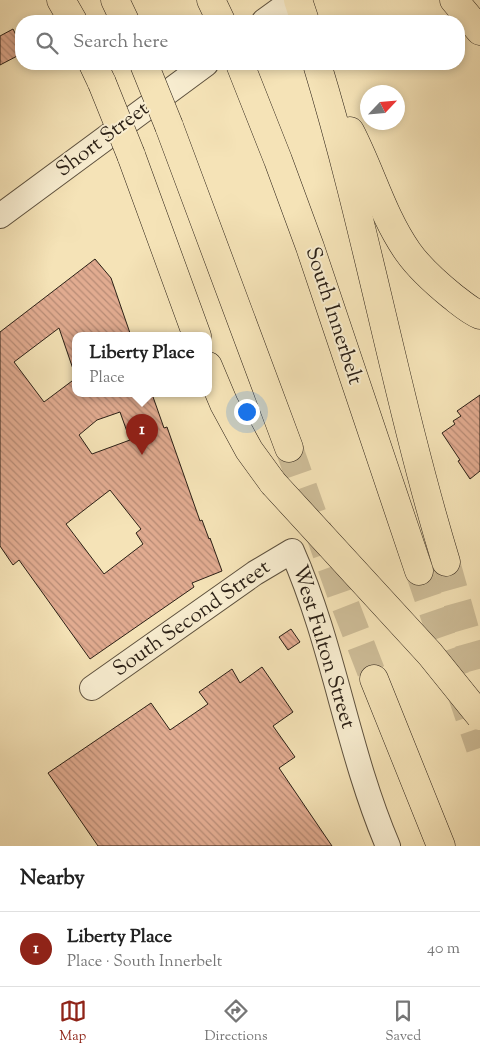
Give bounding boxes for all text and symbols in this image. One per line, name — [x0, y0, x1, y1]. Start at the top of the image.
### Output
search box — [15, 15, 465, 70]
icon: search — [33, 29, 61, 57]
text: Search here — [73, 29, 168, 56]
north arrow — [360, 85, 405, 130]
street label: Short Street — [50, 95, 156, 185]
street label: South Innerbelt — [297, 243, 369, 389]
popup — [72, 332, 212, 397]
text: Liberty Place — [90, 340, 195, 367]
text: Place — [90, 367, 125, 390]
your location — [234, 399, 260, 425]
pin: 1 — [126, 414, 158, 455]
street label: South Second Street — [107, 553, 277, 685]
street label: West Fulton Street — [284, 561, 362, 733]
text: Nearby — [20, 864, 85, 894]
text: Liberty Place — [67, 924, 172, 951]
text: 1 — [33, 938, 39, 961]
text: 40 m — [427, 938, 460, 961]
text: Place · South Innerbelt — [67, 951, 222, 974]
tab: Map — [59, 997, 87, 1047]
tab: Directions — [204, 997, 268, 1047]
tab: Saved — [385, 997, 421, 1047]

